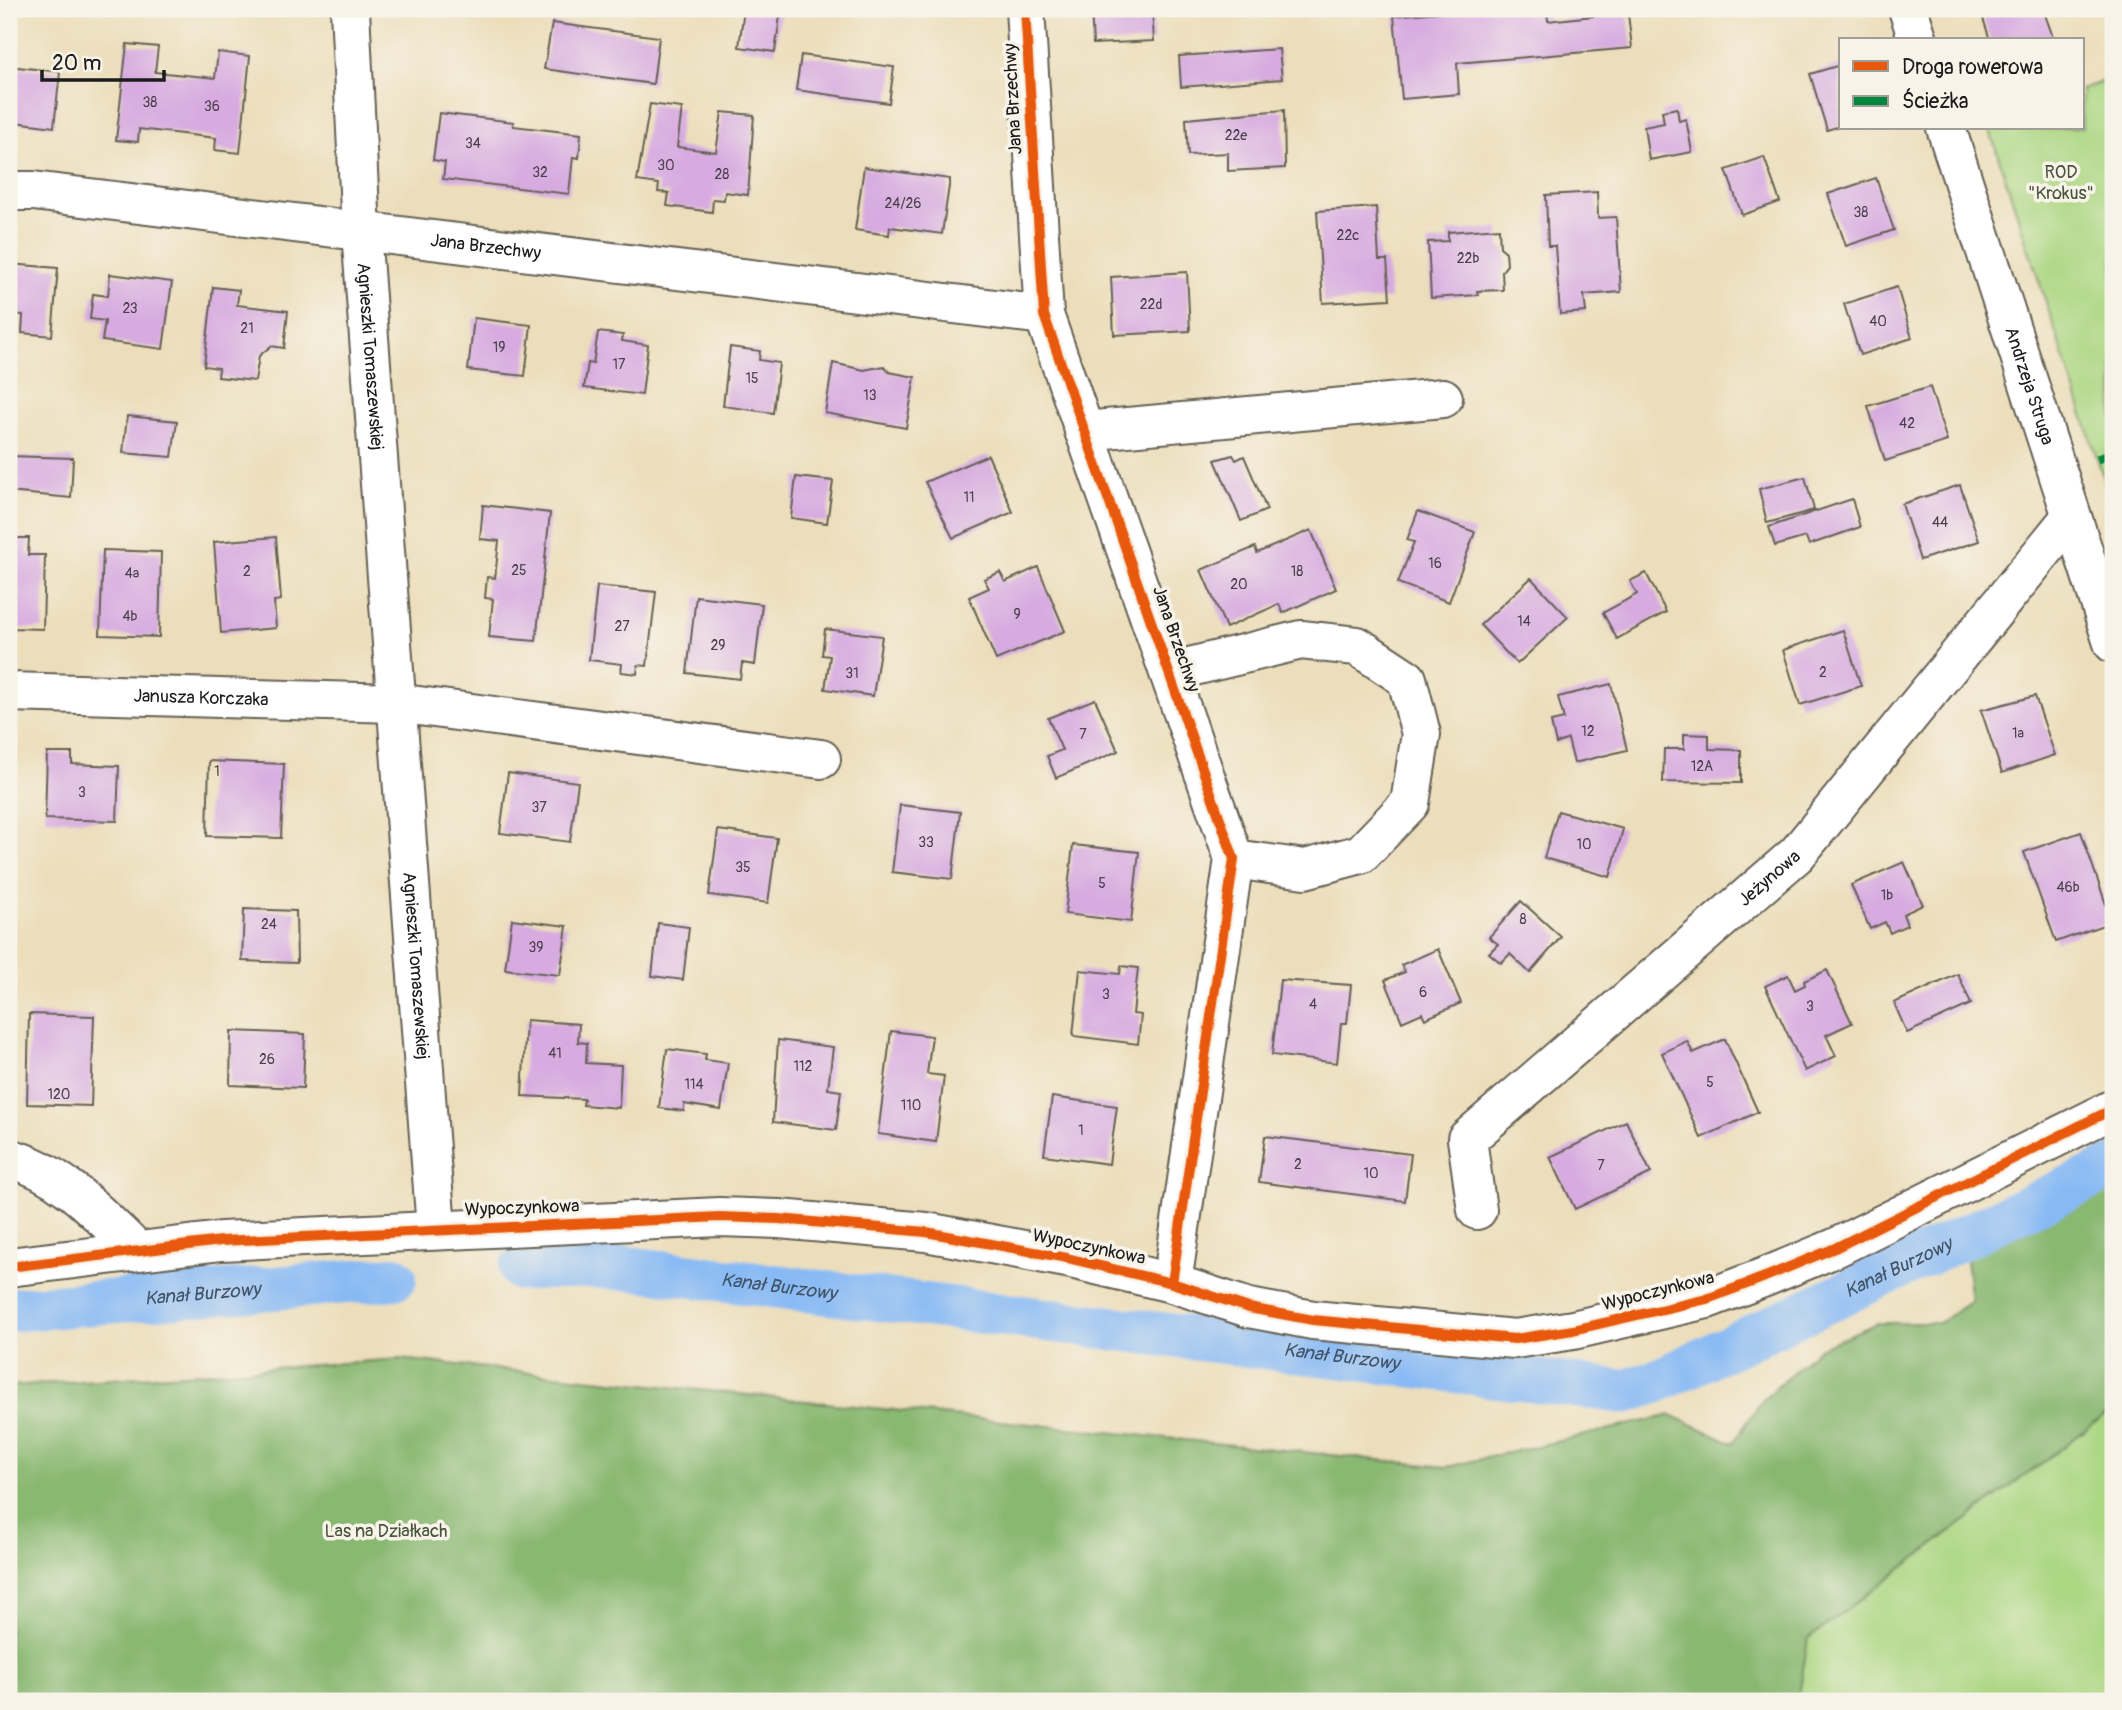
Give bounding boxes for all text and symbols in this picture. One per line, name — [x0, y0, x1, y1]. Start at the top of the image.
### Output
scale bar — [42, 38, 164, 82]
legend — [1839, 38, 2084, 130]
street label: Jana Brzechwy — [999, 43, 1027, 155]
text: 20 m — [52, 50, 101, 77]
text: Droga rowerowa — [1902, 54, 2043, 81]
text: Ścieżka — [1902, 88, 1969, 115]
house number: 38 — [143, 94, 157, 111]
house number: 36 — [204, 98, 220, 115]
house number: 22e — [1225, 127, 1247, 144]
house number: 34 — [465, 135, 481, 152]
house number: 30 — [657, 157, 675, 174]
park label: ROD "Krokus" — [2028, 161, 2094, 205]
house number: 32 — [532, 164, 548, 181]
house number: 28 — [715, 166, 729, 183]
house number: 24/26 — [885, 195, 921, 212]
house number: 38 — [1854, 204, 1868, 221]
house number: 22c — [1337, 227, 1359, 244]
street label: Jana Brzechwy — [429, 228, 543, 265]
house number: 22b — [1457, 250, 1479, 267]
street label: Agnieszki Tomaszewskiej — [352, 262, 389, 451]
house number: 22d — [1140, 296, 1162, 313]
house number: 23 — [122, 300, 138, 317]
house number: 40 — [1869, 313, 1887, 330]
house number: 21 — [240, 320, 254, 337]
street label: Andrzeja Struga — [2000, 324, 2059, 448]
house number: 19 — [493, 339, 505, 356]
house number: 17 — [613, 356, 626, 373]
house number: 15 — [745, 370, 759, 387]
house number: 13 — [863, 387, 877, 404]
house number: 42 — [1899, 415, 1915, 432]
house number: 11 — [964, 489, 974, 506]
house number: 44 — [1932, 514, 1948, 531]
house number: 16 — [1428, 555, 1442, 572]
house number: 25 — [511, 562, 527, 579]
house number: 2 — [243, 563, 251, 580]
house number: 18 — [1291, 563, 1303, 580]
house number: 4a — [125, 565, 139, 582]
house number: 20 — [1230, 576, 1248, 593]
street label: Jana Brzechwy — [1147, 583, 1205, 696]
house number: 9 — [1013, 606, 1021, 623]
house number: 4b — [123, 608, 138, 625]
house number: 14 — [1517, 613, 1531, 630]
house number: 27 — [614, 618, 630, 635]
house number: 29 — [710, 637, 726, 654]
house number: 2 — [1819, 664, 1827, 681]
house number: 31 — [845, 665, 859, 682]
street label: Janusza Korczaka — [133, 684, 269, 711]
house number: 12 — [1581, 723, 1595, 740]
house number: 1a — [2012, 725, 2024, 742]
house number: 7 — [1079, 726, 1087, 743]
house number: 12A — [1691, 758, 1713, 775]
house number: 1 — [214, 763, 220, 780]
house number: 3 — [78, 784, 86, 801]
house number: 37 — [531, 799, 547, 816]
house number: 33 — [918, 834, 934, 851]
house number: 10 — [1576, 836, 1592, 853]
street label: Jeżynowa — [1733, 845, 1805, 911]
house number: 35 — [735, 859, 751, 876]
street label: Agnieszki Tomaszewskiej — [398, 871, 435, 1060]
house number: 5 — [1098, 875, 1106, 892]
house number: 46b — [2056, 879, 2080, 896]
house number: 1b — [1881, 887, 1893, 904]
house number: 8 — [1519, 911, 1527, 928]
house number: 24 — [261, 916, 277, 933]
house number: 39 — [528, 939, 544, 956]
house number: 6 — [1419, 984, 1427, 1001]
house number: 3 — [1102, 986, 1110, 1003]
house number: 4 — [1309, 996, 1317, 1013]
house number: 3 — [1806, 998, 1814, 1015]
house number: 41 — [548, 1045, 562, 1062]
house number: 26 — [259, 1051, 275, 1068]
house number: 112 — [794, 1058, 813, 1075]
house number: 5 — [1706, 1074, 1714, 1091]
house number: 114 — [684, 1076, 704, 1093]
house number: 120 — [48, 1086, 70, 1103]
house number: 110 — [901, 1097, 921, 1114]
house number: 1 — [1078, 1122, 1084, 1139]
house number: 2 — [1294, 1156, 1302, 1173]
house number: 7 — [1597, 1157, 1605, 1174]
house number: 10 — [1363, 1165, 1379, 1182]
street label: Wypoczynkowa — [464, 1194, 580, 1222]
street label: Wypoczynkowa — [1030, 1224, 1148, 1270]
water label: Kanał Burzowy — [1840, 1231, 1958, 1303]
street label: Wypoczynkowa — [1599, 1266, 1717, 1316]
water label: Kanał Burzowy — [720, 1268, 841, 1306]
water label: Kanał Burzowy — [143, 1277, 264, 1311]
water label: Kanał Burzowy — [1282, 1338, 1403, 1376]
park label: Las na Działkach — [324, 1520, 448, 1543]

